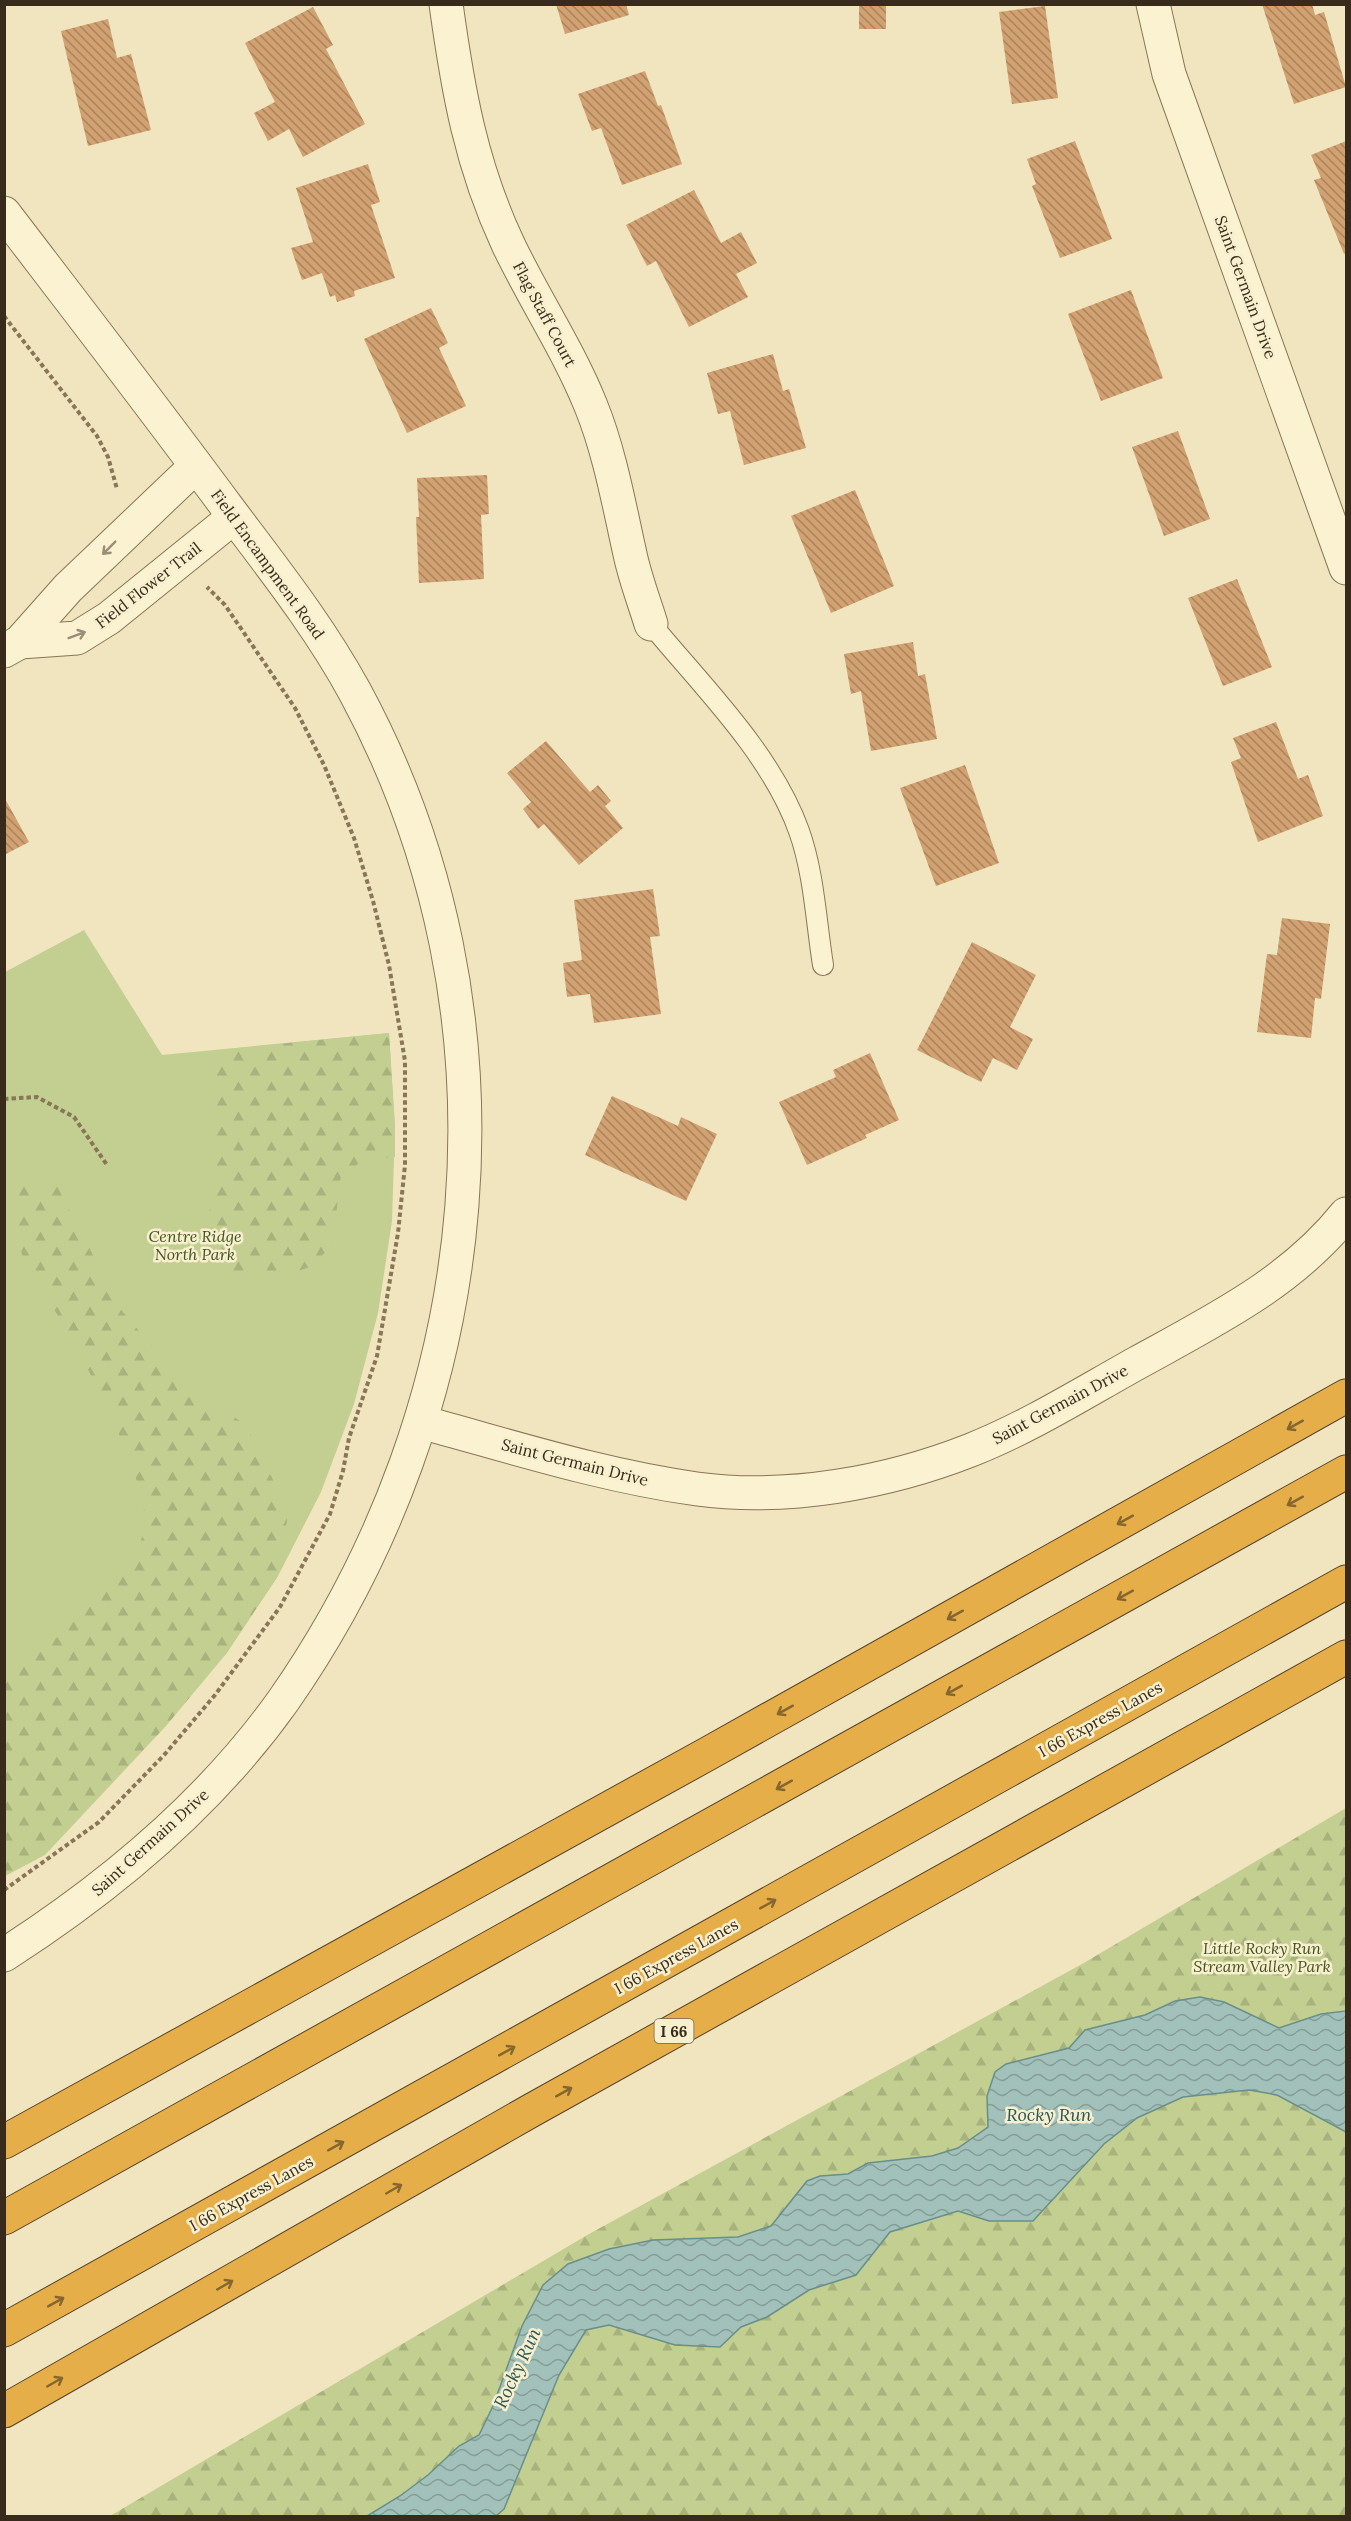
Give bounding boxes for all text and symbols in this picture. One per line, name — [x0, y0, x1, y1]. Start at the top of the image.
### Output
street label: Saint Germain Drive — [1211, 213, 1281, 361]
street label: Flag Staff Court — [509, 258, 582, 371]
street label: Field Encampment Road — [207, 485, 329, 643]
street label: Field Flower Trail — [91, 538, 205, 632]
one-way arrow — [101, 541, 116, 556]
one-way arrow — [67, 628, 86, 639]
park label: Centre Ridge North Park — [148, 1226, 242, 1264]
street label: Saint Germain Drive — [989, 1360, 1131, 1448]
one-way arrow — [1287, 1419, 1304, 1431]
street label: Saint Germain Drive — [500, 1434, 651, 1490]
one-way arrow — [1287, 1496, 1305, 1507]
one-way arrow — [1117, 1514, 1134, 1526]
one-way arrow — [1117, 1590, 1134, 1602]
one-way arrow — [947, 1609, 964, 1621]
street label: I 66 Express Lanes — [1035, 1677, 1165, 1761]
one-way arrow — [946, 1685, 964, 1696]
one-way arrow — [777, 1705, 794, 1717]
one-way arrow — [776, 1779, 793, 1791]
street label: Saint Germain Drive — [87, 1784, 213, 1900]
one-way arrow — [759, 1898, 777, 1909]
street label: I 66 Express Lanes — [611, 1914, 741, 1998]
park label: Little Rocky Run Stream Valley Park — [1193, 1938, 1331, 1976]
road number: I 66 — [654, 2019, 694, 2043]
one-way arrow — [497, 2045, 515, 2056]
one-way arrow — [555, 2086, 572, 2098]
water label: Rocky Run — [1006, 2103, 1092, 2126]
one-way arrow — [327, 2139, 344, 2151]
street label: I 66 Express Lanes — [186, 2151, 316, 2235]
one-way arrow — [385, 2183, 402, 2195]
one-way arrow — [216, 2279, 233, 2291]
one-way arrow — [47, 2295, 64, 2307]
water label: Rocky Run — [489, 2324, 545, 2412]
one-way arrow — [46, 2376, 63, 2388]

